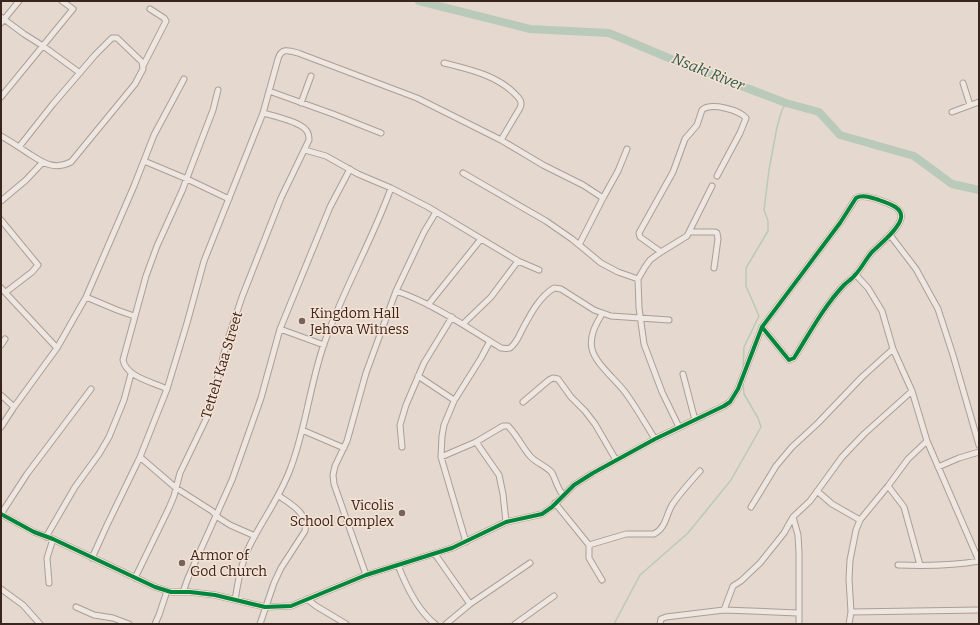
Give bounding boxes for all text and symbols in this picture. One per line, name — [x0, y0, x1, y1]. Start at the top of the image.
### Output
water label: Nsaki River — [669, 49, 748, 95]
place label: Kingdom Hall Jehova Witness — [309, 305, 409, 338]
street label: Tetteh Kaa Street — [198, 309, 246, 421]
marker: Kingdom Hall Jehova Witness — [297, 316, 307, 326]
place label: Vicolis School Complex — [290, 497, 394, 530]
marker: Vicolis School Complex — [397, 508, 407, 518]
place label: Armor of God Church — [190, 547, 267, 580]
marker: Armor of God Church — [177, 558, 187, 568]

